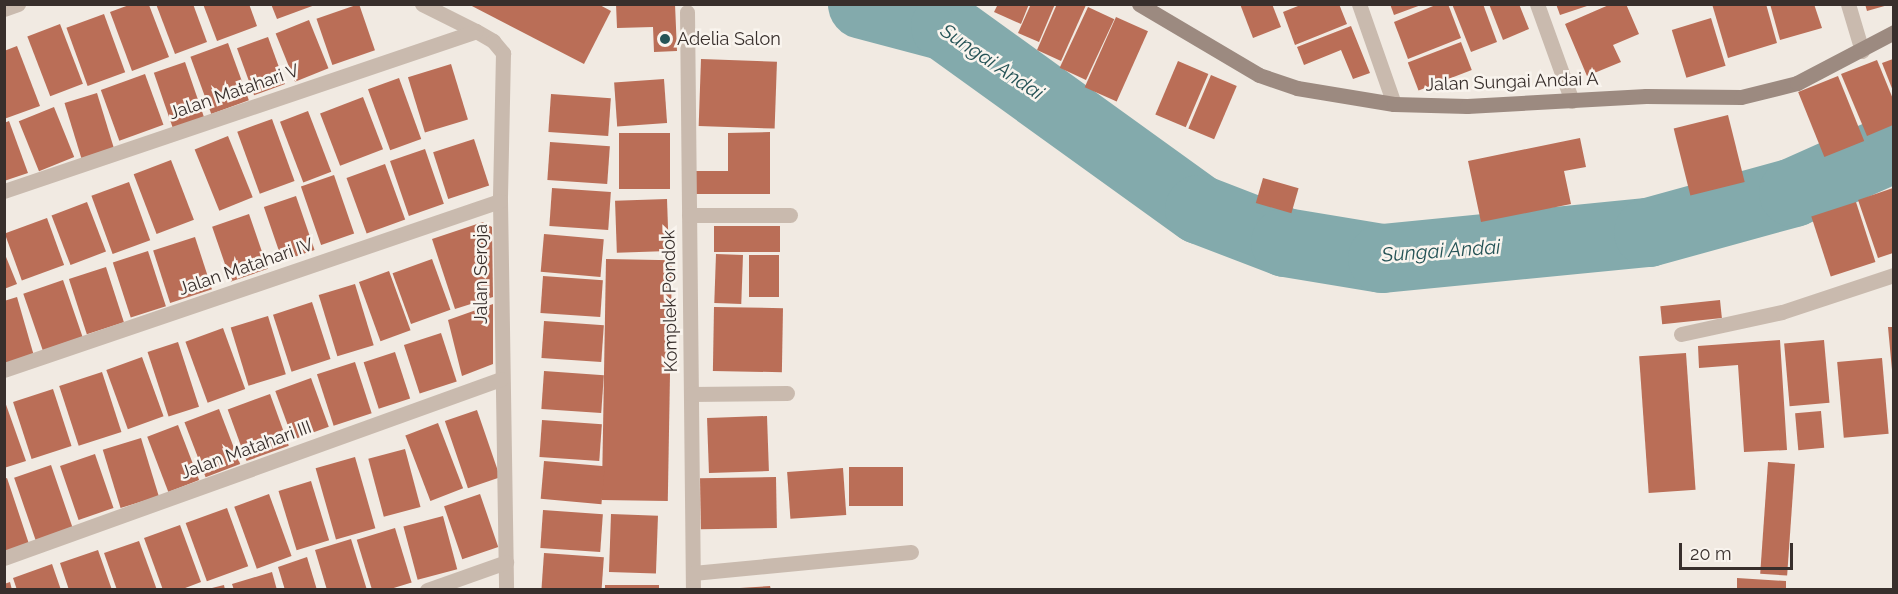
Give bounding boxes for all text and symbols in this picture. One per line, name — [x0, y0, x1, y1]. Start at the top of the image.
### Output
water label: Sungai Andai — [936, 19, 1048, 105]
place label: Adelia Salon — [677, 28, 781, 50]
marker: Adelia Salon — [658, 32, 672, 46]
street label: Jalan Matahari V — [166, 60, 302, 124]
street label: Jalan Sungai Andai A — [1425, 68, 1599, 96]
street label: Jalan Seroja — [470, 224, 492, 324]
street label: Komplek Pondok — [658, 230, 682, 372]
street label: Jalan Matahari IV — [176, 234, 316, 300]
water label: Sungai Andai — [1381, 235, 1501, 267]
street label: Jalan Matahari III — [178, 416, 314, 484]
scale bar — [1682, 531, 1796, 569]
text: 20 m — [1690, 543, 1732, 564]

